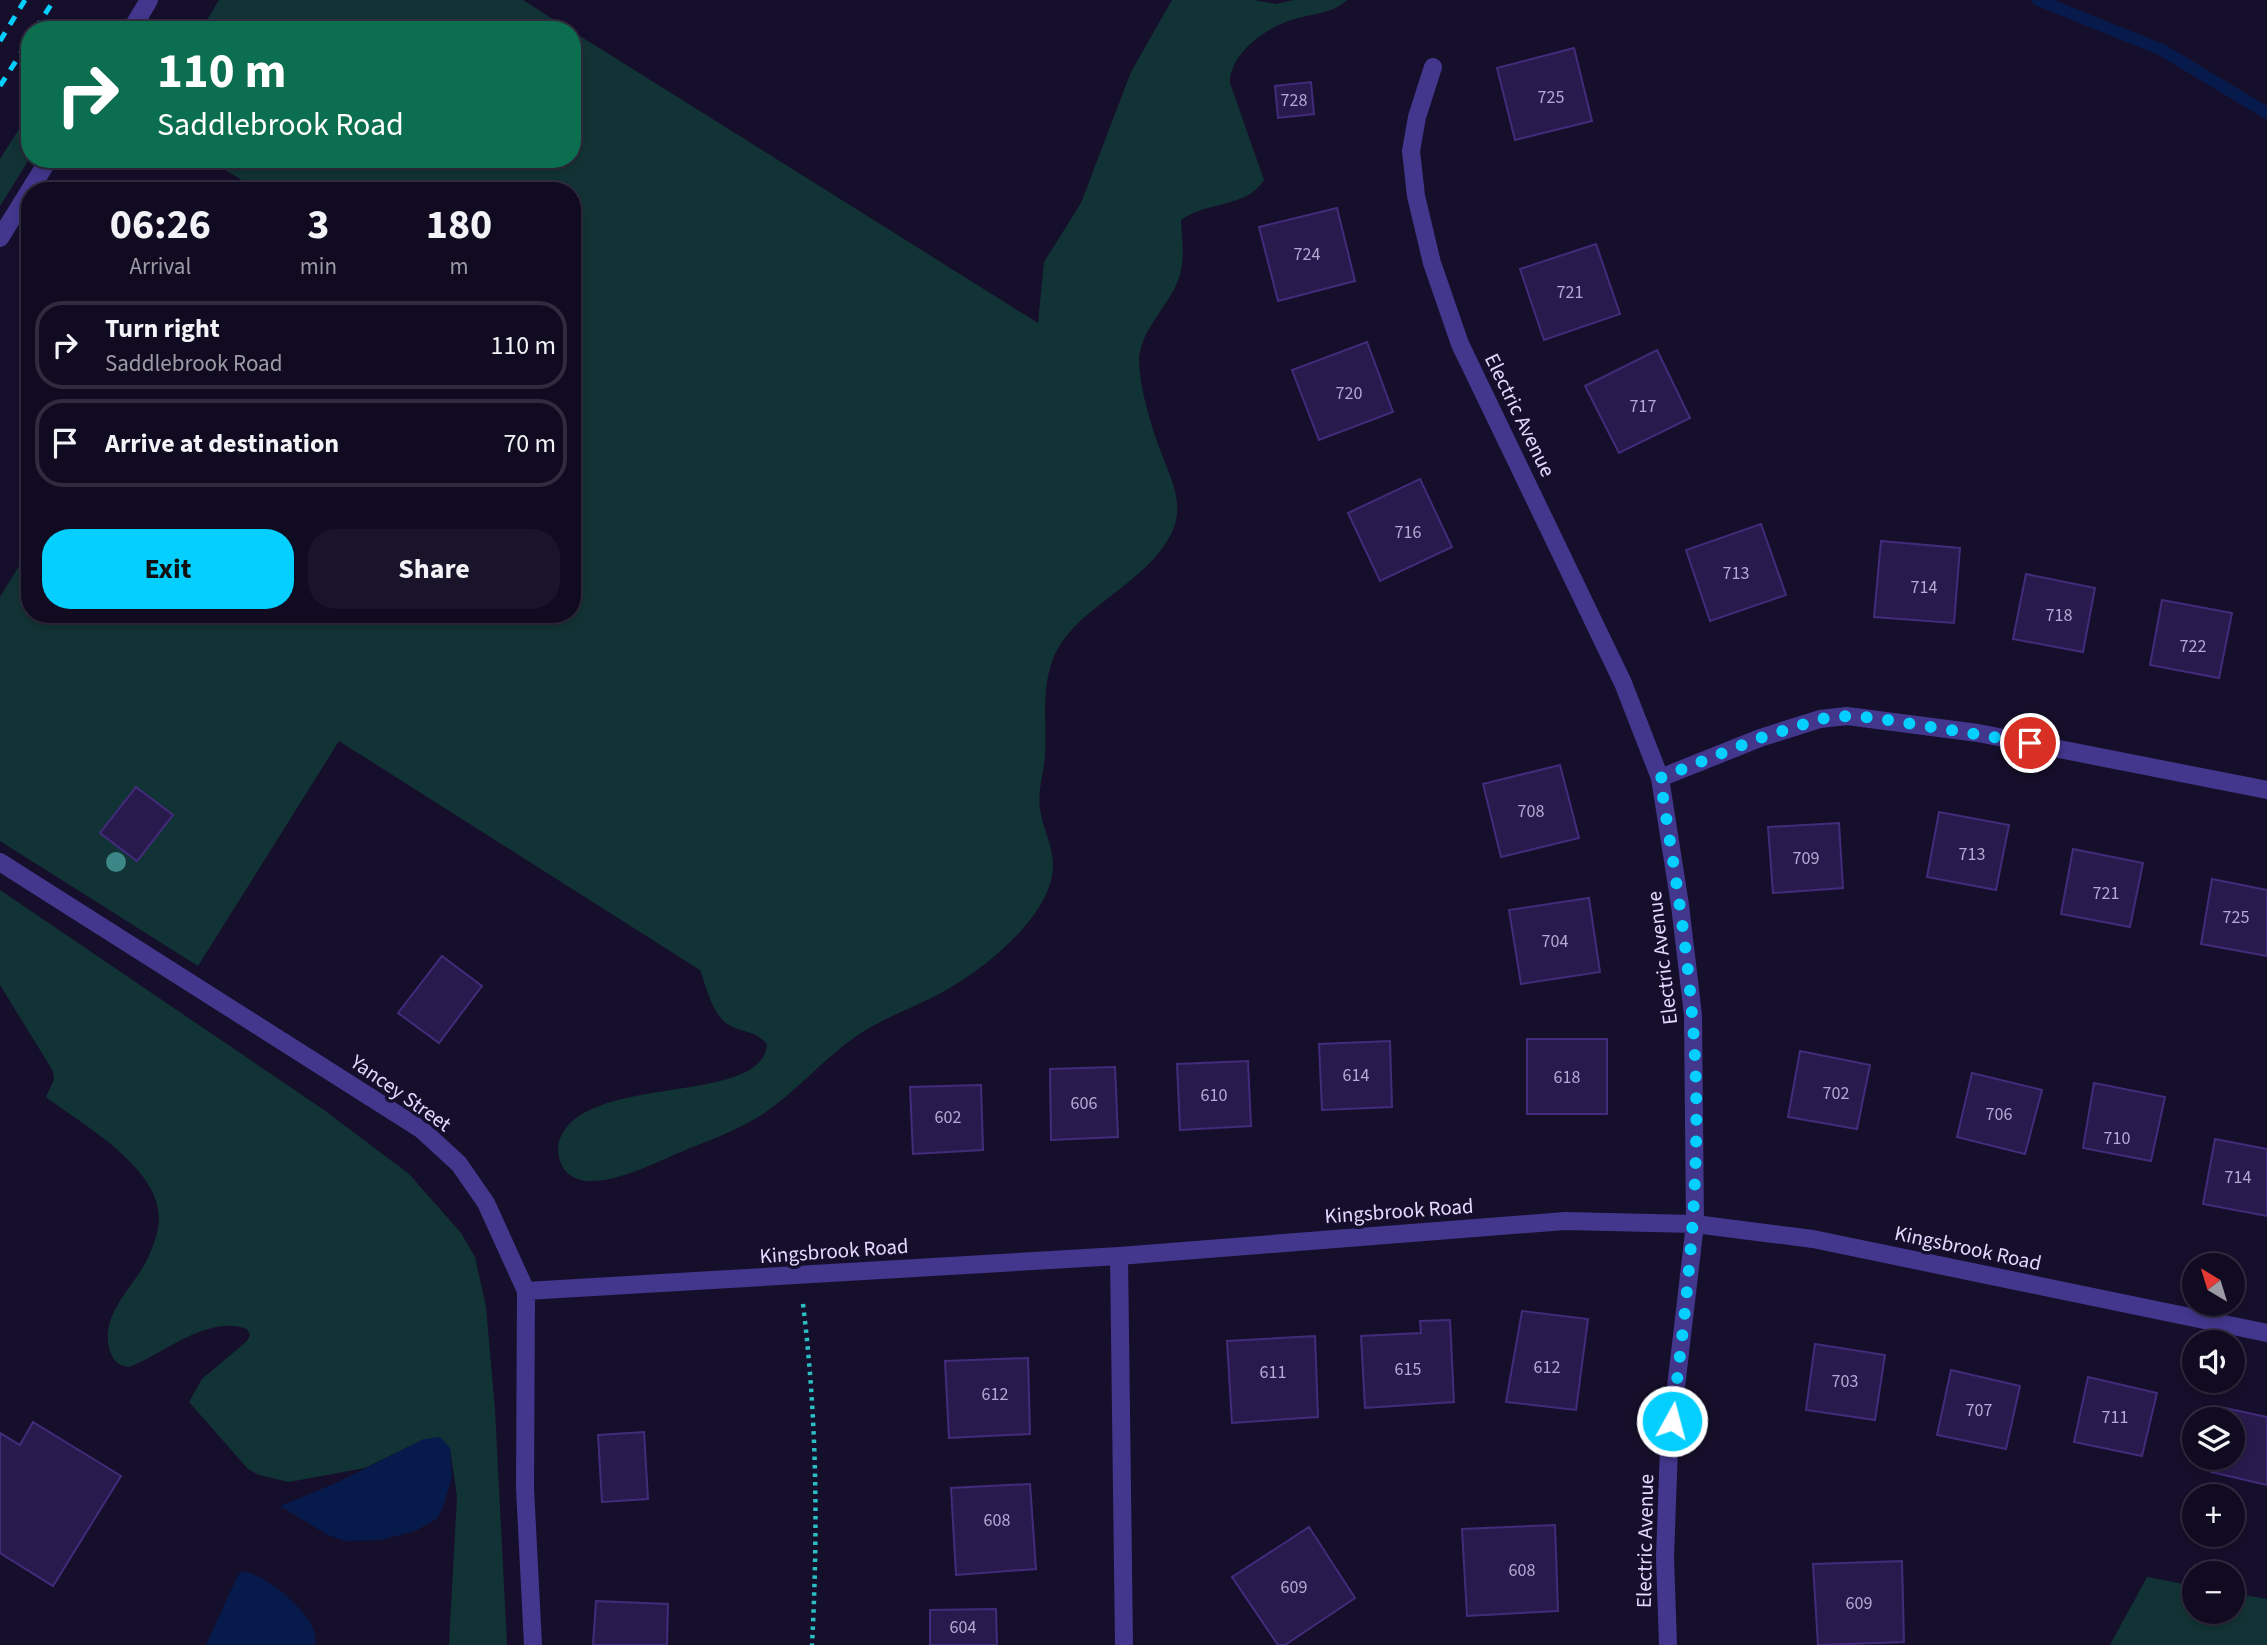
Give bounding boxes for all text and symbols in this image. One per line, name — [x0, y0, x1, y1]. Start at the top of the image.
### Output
text: 110 m — [157, 37, 286, 107]
icon: right — [42, 49, 133, 140]
house number: 725 — [1538, 85, 1564, 110]
house number: 728 — [1281, 88, 1307, 113]
text: Saddlebrook Road — [157, 102, 404, 148]
text: 06:26 — [110, 195, 211, 255]
text: 3 — [307, 195, 329, 255]
text: 180 — [426, 195, 492, 255]
house number: 724 — [1294, 242, 1320, 267]
text: Arrival — [129, 250, 191, 283]
text: min — [300, 250, 337, 283]
text: m — [449, 250, 469, 283]
house number: 721 — [1557, 280, 1583, 305]
text: Turn right — [105, 310, 220, 347]
icon: right — [46, 326, 84, 364]
text: 110 m — [490, 327, 556, 364]
text: Saddlebrook Road — [105, 347, 282, 380]
street label: Electric Avenue — [1477, 348, 1563, 482]
house number: 720 — [1336, 381, 1362, 406]
house number: 717 — [1630, 394, 1656, 419]
icon: arrive — [46, 424, 84, 462]
text: Arrive at destination — [105, 425, 339, 462]
text: 70 m — [503, 425, 556, 462]
house number: 716 — [1395, 520, 1421, 545]
button: Exit — [42, 529, 294, 609]
button: Share — [308, 529, 560, 609]
house number: 713 — [1723, 561, 1749, 586]
house number: 714 — [1911, 575, 1937, 600]
house number: 718 — [2046, 603, 2072, 628]
house number: 722 — [2180, 634, 2206, 659]
pin — [2000, 713, 2060, 773]
icon: arrive — [2011, 724, 2049, 762]
house number: 708 — [1518, 799, 1544, 824]
house number: 713 — [1959, 842, 1985, 867]
house number: 709 — [1793, 846, 1819, 871]
house number: 721 — [2093, 881, 2119, 906]
street label: Electric Avenue — [1639, 890, 1685, 1026]
house number: 725 — [2223, 905, 2249, 930]
house number: 704 — [1542, 929, 1568, 954]
street label: Yancey Street — [344, 1047, 457, 1139]
house number: 614 — [1343, 1063, 1369, 1088]
house number: 618 — [1554, 1065, 1580, 1090]
house number: 702 — [1823, 1081, 1849, 1106]
house number: 610 — [1201, 1083, 1227, 1108]
house number: 606 — [1071, 1091, 1097, 1116]
house number: 706 — [1986, 1102, 2012, 1127]
house number: 602 — [935, 1105, 961, 1130]
house number: 710 — [2104, 1126, 2130, 1151]
house number: 714 — [2225, 1165, 2251, 1190]
street label: Kingsbrook Road — [1323, 1191, 1475, 1231]
street label: Kingsbrook Road — [1892, 1218, 2044, 1278]
street label: Kingsbrook Road — [758, 1231, 910, 1271]
north arrow — [2182, 1253, 2245, 1316]
map controls — [2182, 1253, 2245, 1624]
button: sound — [2182, 1330, 2245, 1393]
house number: 612 — [1534, 1355, 1560, 1380]
house number: 615 — [1395, 1357, 1421, 1382]
house number: 611 — [1260, 1360, 1286, 1385]
house number: 703 — [1832, 1369, 1858, 1394]
house number: 612 — [982, 1382, 1008, 1407]
position arrow — [1635, 1384, 1709, 1458]
house number: 707 — [1966, 1398, 1992, 1423]
house number: 711 — [2102, 1405, 2128, 1430]
button: layers — [2182, 1407, 2245, 1470]
street label: Electric Avenue — [1629, 1474, 1661, 1608]
button: + — [2182, 1484, 2245, 1547]
house number: 608 — [984, 1508, 1010, 1533]
house number: 608 — [1509, 1558, 1535, 1583]
button: − — [2182, 1561, 2245, 1624]
house number: 609 — [1281, 1575, 1307, 1600]
house number: 609 — [1846, 1591, 1872, 1616]
house number: 604 — [950, 1615, 976, 1640]

